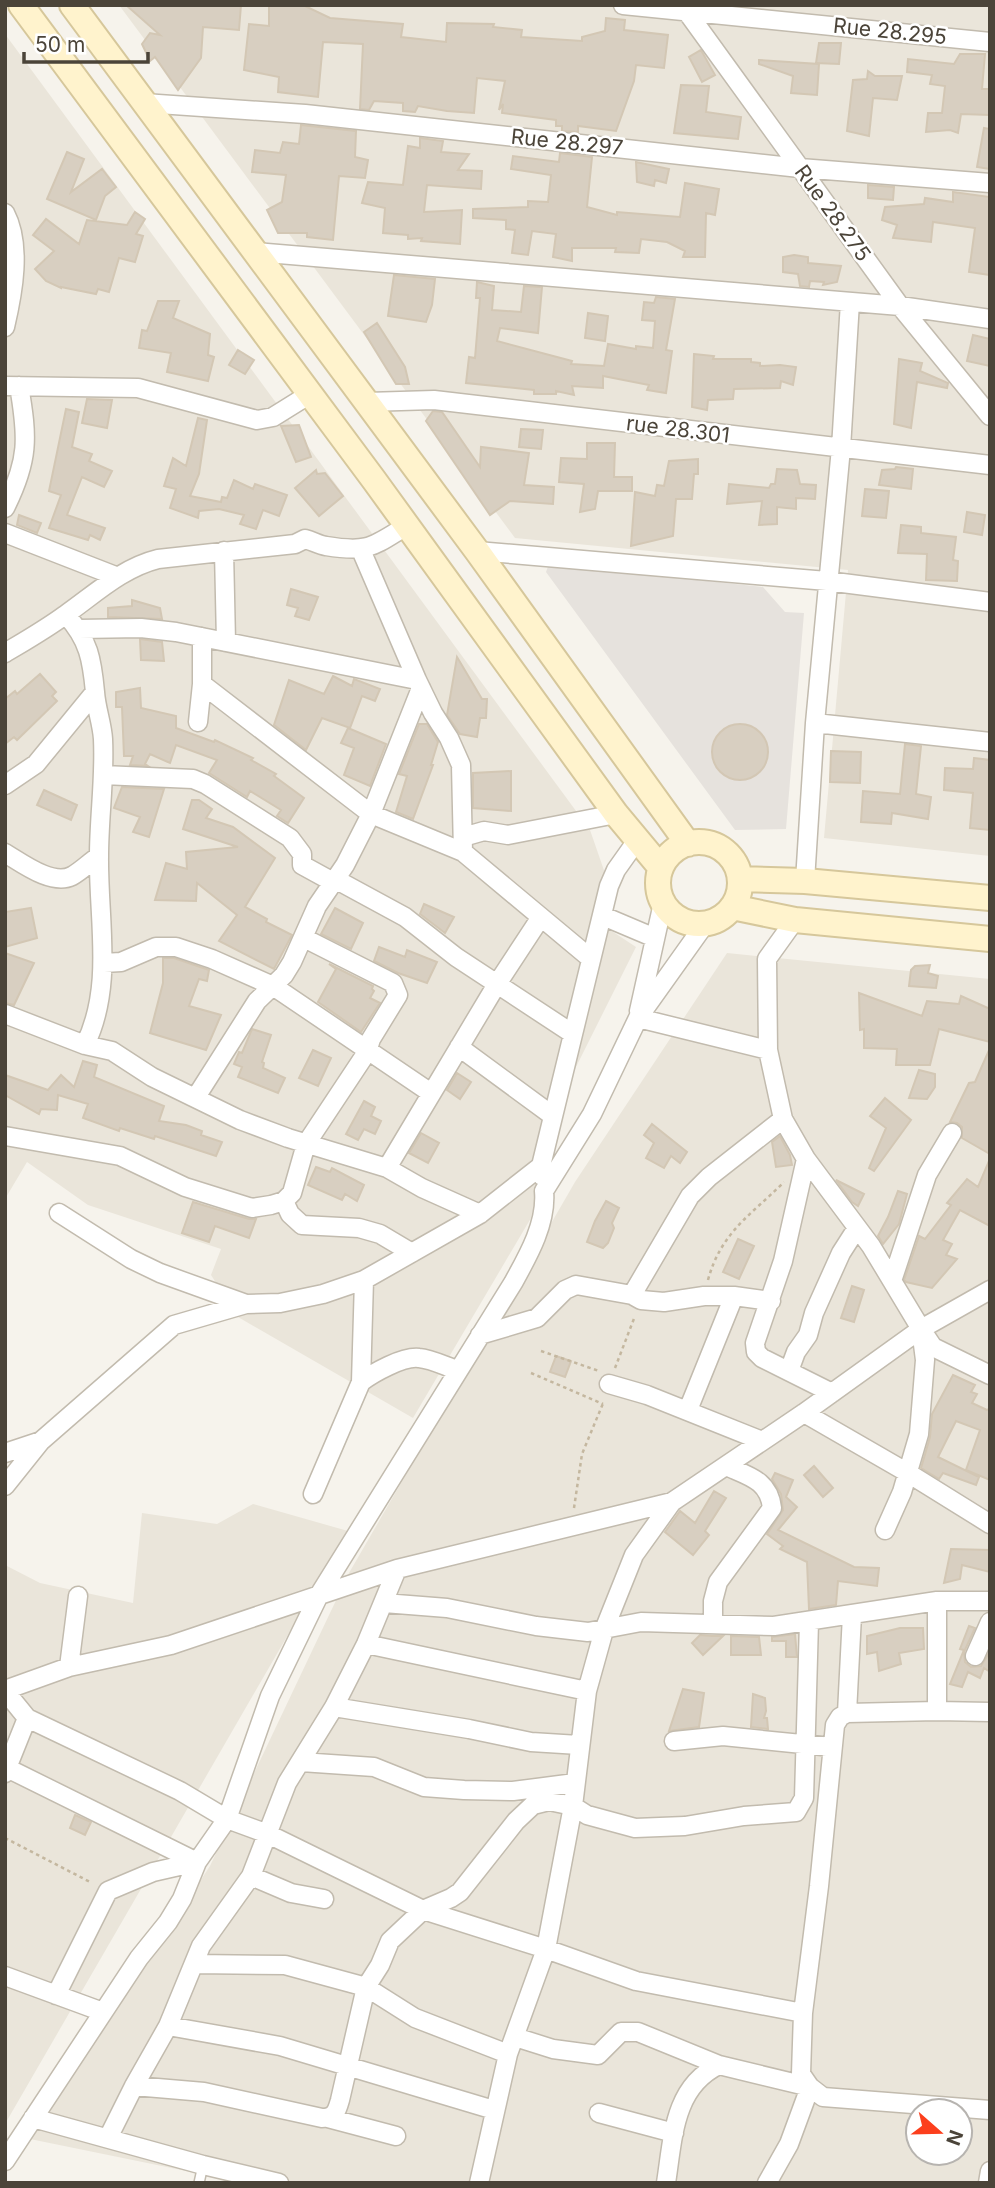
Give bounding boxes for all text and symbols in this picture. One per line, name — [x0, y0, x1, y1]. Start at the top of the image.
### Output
street label: Rue 28.295 — [832, 13, 948, 49]
scale bar — [24, 21, 149, 65]
text: 50 m — [35, 32, 85, 57]
street label: Rue 28.297 — [510, 124, 624, 160]
street label: Rue 28.275 — [790, 160, 876, 266]
street label: rue 28.301 — [625, 410, 731, 448]
north arrow — [904, 2097, 974, 2167]
text: N — [941, 2127, 968, 2148]

